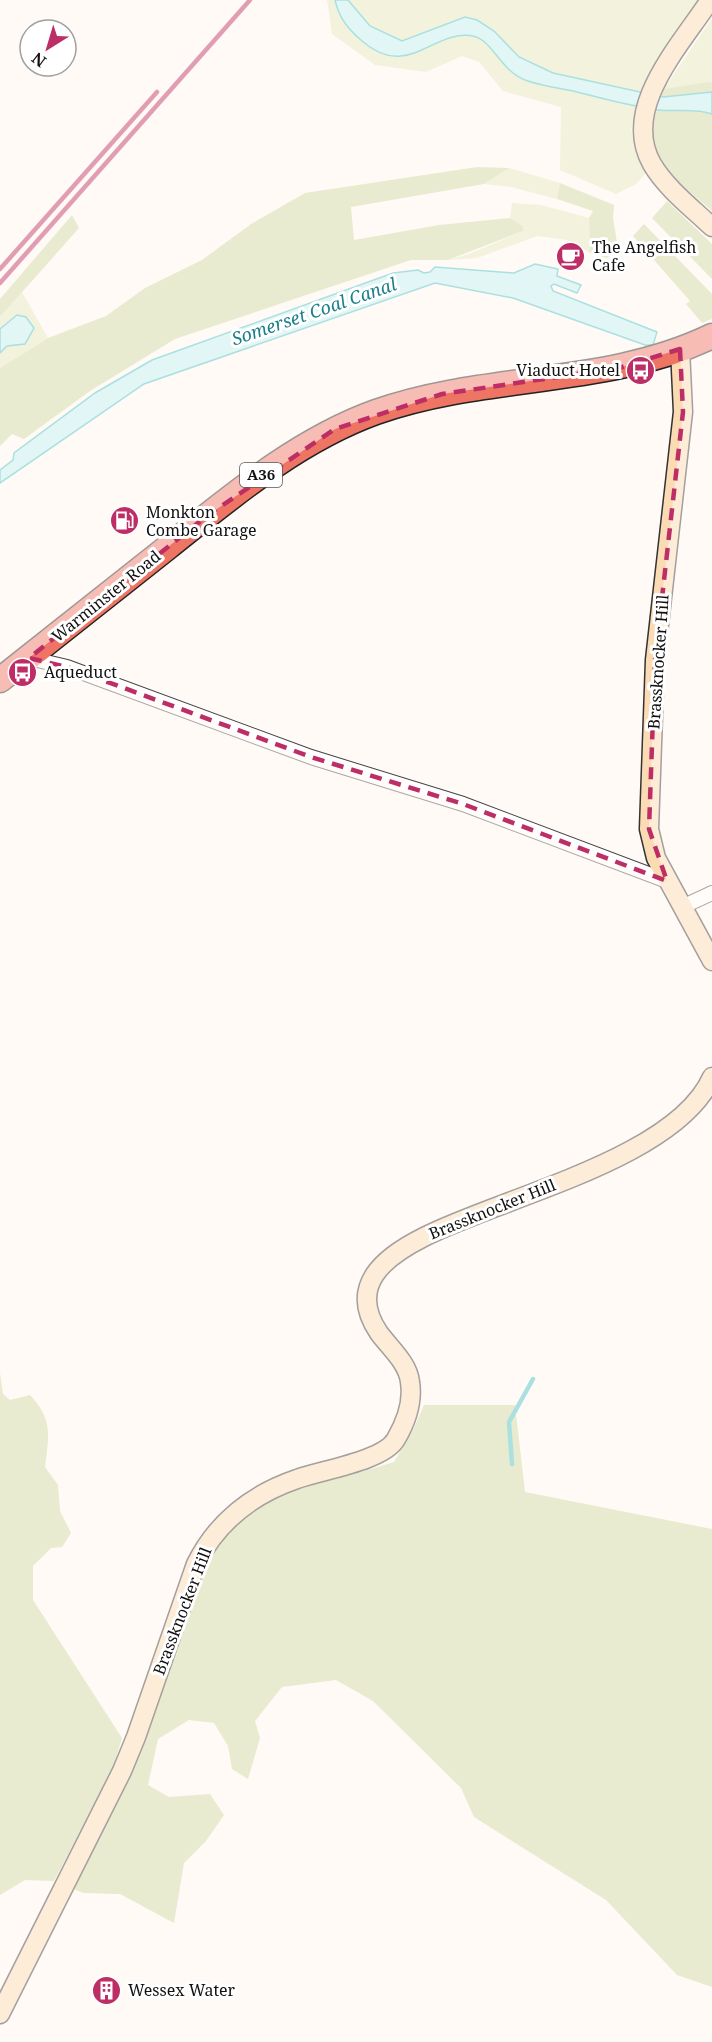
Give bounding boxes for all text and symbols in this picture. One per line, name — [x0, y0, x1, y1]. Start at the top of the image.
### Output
north arrow — [18, 18, 78, 78]
text: N — [27, 47, 51, 73]
place label: The Angelfish Cafe — [592, 236, 696, 276]
cafe icon: The Angelfish Cafe — [555, 240, 587, 272]
water label: Somerset Coal Canal — [228, 271, 400, 351]
bus stop icon: Viaduct Hotel — [625, 354, 657, 386]
place label: Viaduct Hotel — [516, 359, 620, 381]
road number: A36 — [240, 463, 282, 487]
place label: Monkton Combe Garage — [146, 501, 257, 541]
fuel station icon: Monkton Combe Garage — [109, 505, 141, 537]
street label: Warminster Road — [47, 545, 165, 647]
street label: Brassknocker Hill — [642, 594, 674, 730]
bus stop icon: Aqueduct — [7, 656, 39, 688]
place label: Aqueduct — [44, 661, 117, 683]
street label: Brassknocker Hill — [425, 1174, 559, 1244]
street label: Brassknocker Hill — [148, 1544, 216, 1678]
building icon: Wessex Water — [91, 1974, 123, 2006]
place label: Wessex Water — [128, 1979, 236, 2001]

